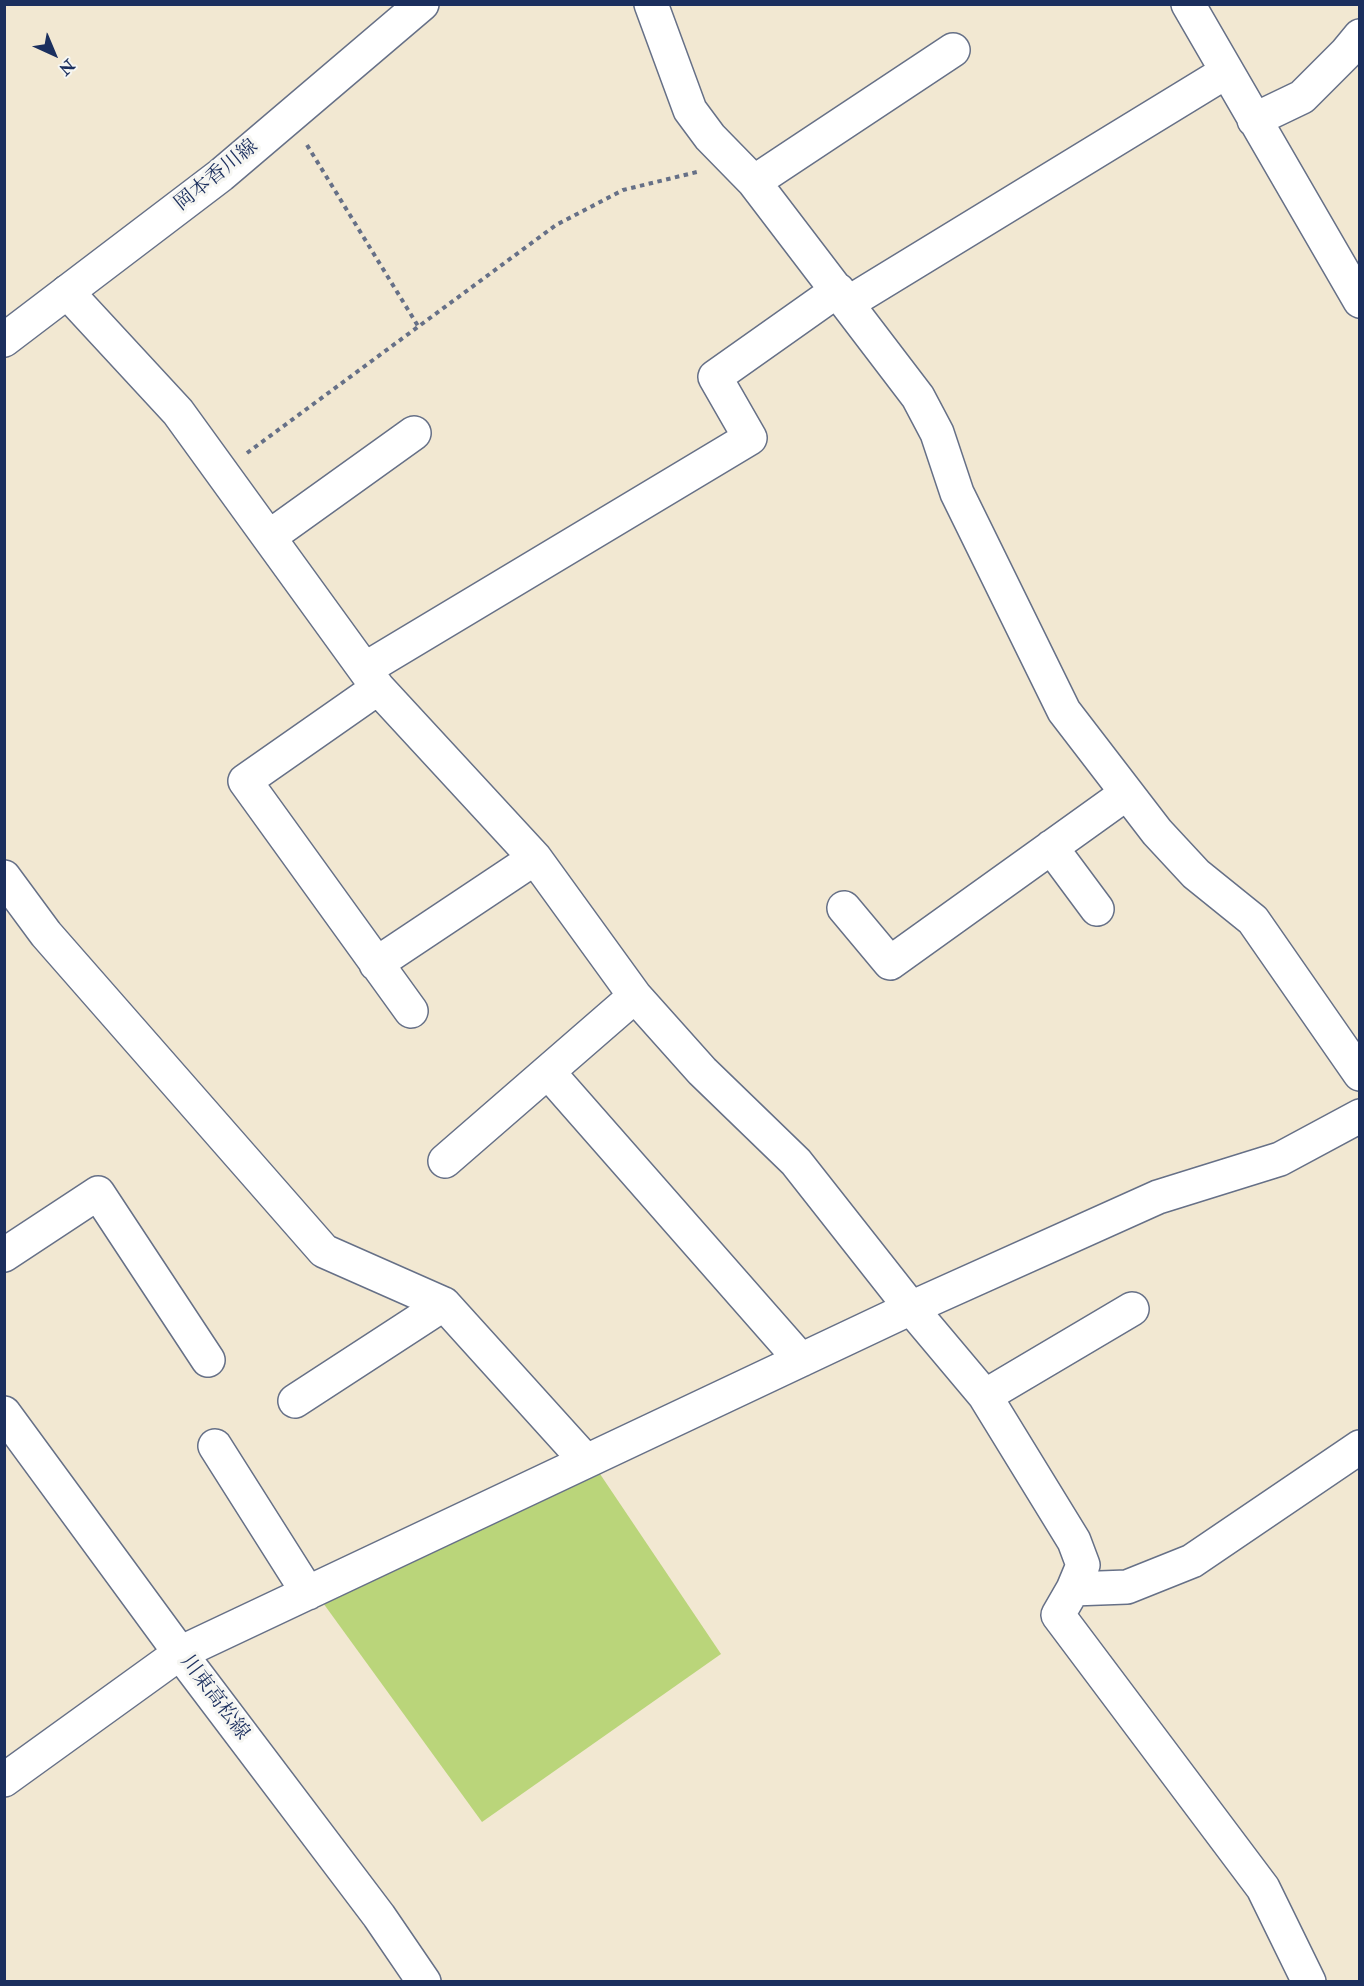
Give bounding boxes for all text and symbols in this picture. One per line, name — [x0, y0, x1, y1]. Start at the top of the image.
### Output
north arrow — [24, 24, 84, 84]
text: N — [54, 55, 79, 79]
street label: 岡本香川線 — [171, 135, 263, 217]
street label: 川東高松線 — [174, 1651, 254, 1745]

